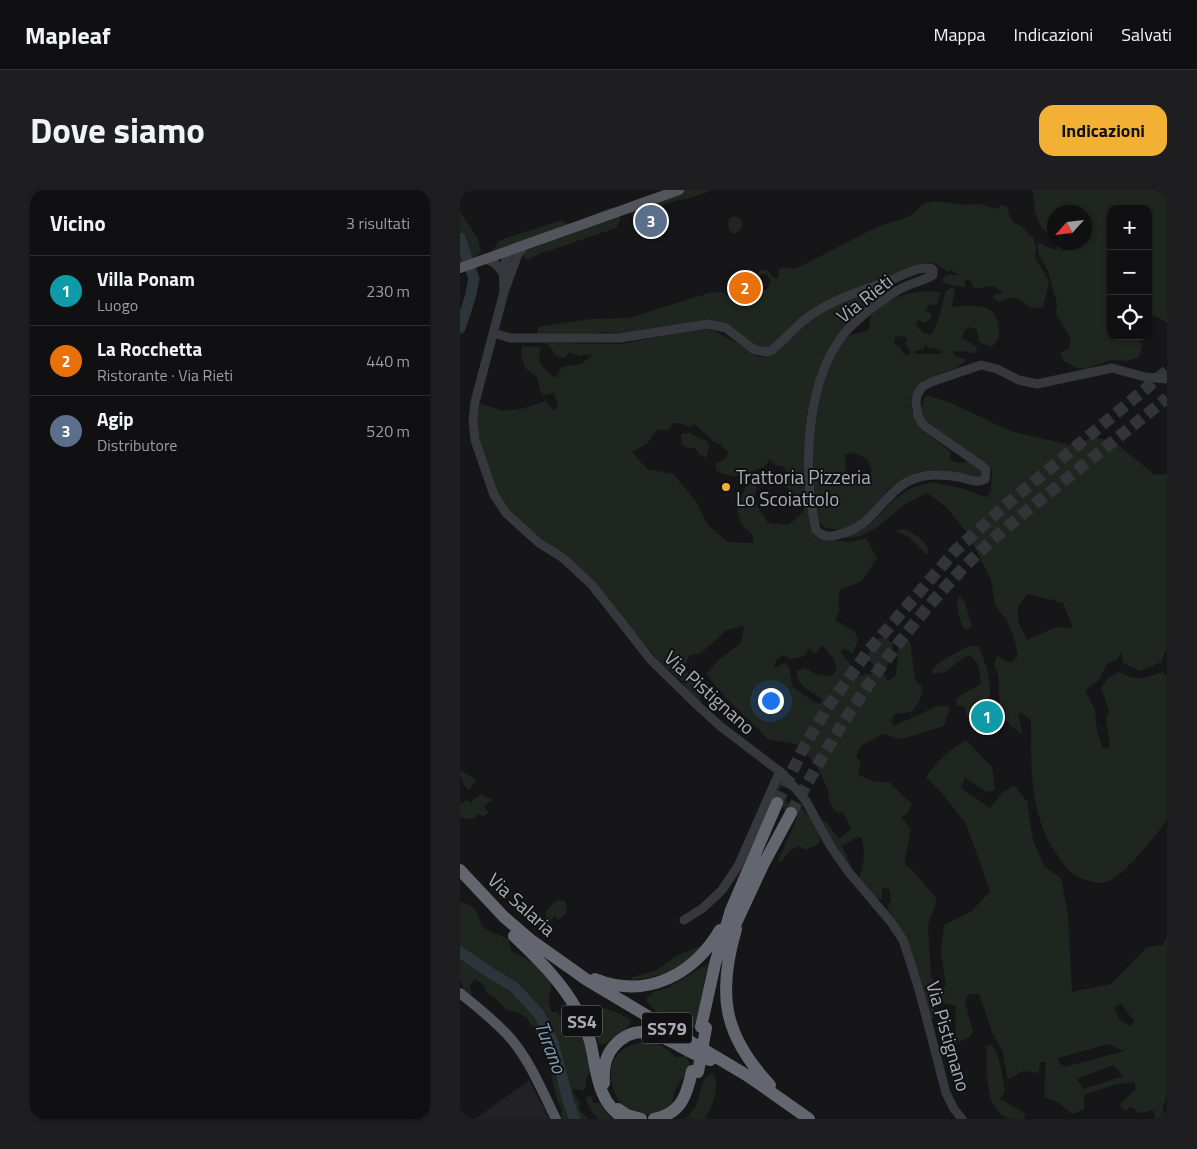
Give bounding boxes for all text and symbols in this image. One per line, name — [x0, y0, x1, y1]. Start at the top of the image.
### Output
text: Mapleaf — [25, 17, 110, 53]
text: Mappa — [933, 21, 986, 48]
text: Indicazioni — [1014, 21, 1093, 48]
text: Salvati — [1121, 21, 1172, 48]
text: Dove siamo — [30, 103, 205, 157]
button: Indicazioni — [1039, 105, 1167, 156]
pin: 3 — [635, 202, 667, 240]
north arrow — [1047, 205, 1092, 250]
map controls — [1107, 205, 1152, 340]
button: + — [1107, 205, 1152, 250]
text: Vicino — [50, 207, 106, 239]
text: 3 risultati — [346, 211, 410, 235]
button: − — [1107, 250, 1152, 295]
text: Villa Ponam — [97, 264, 195, 293]
street label: Via Rieti — [829, 267, 899, 329]
pin: 2 — [729, 269, 761, 307]
text: 1 — [62, 279, 70, 303]
text: 230 m — [366, 279, 410, 303]
text: Luogo — [97, 293, 138, 317]
button: locate — [1107, 295, 1152, 340]
text: La Rocchetta — [97, 334, 202, 363]
text: 2 — [62, 349, 70, 373]
text: 440 m — [366, 349, 410, 373]
text: Ristorante · Via Rieti — [97, 363, 233, 387]
text: Agip — [97, 404, 134, 433]
text: 3 — [62, 419, 70, 443]
text: 520 m — [366, 419, 410, 443]
text: Distributore — [97, 433, 177, 457]
place label: Trattoria Pizzeria Lo Scoiattolo — [736, 462, 871, 513]
marker: Trattoria Pizzeria Lo Scoiattolo — [720, 481, 732, 493]
street label: Via Pistignano — [658, 643, 762, 741]
your location — [758, 688, 784, 714]
pin: 1 — [971, 698, 1003, 736]
street label: Via Salaria — [481, 865, 563, 943]
street label: Via Pistignano — [919, 977, 979, 1095]
road number: SS4 — [562, 1006, 602, 1036]
road number: SS79 — [642, 1012, 692, 1044]
water label: Turano — [527, 1016, 576, 1079]

